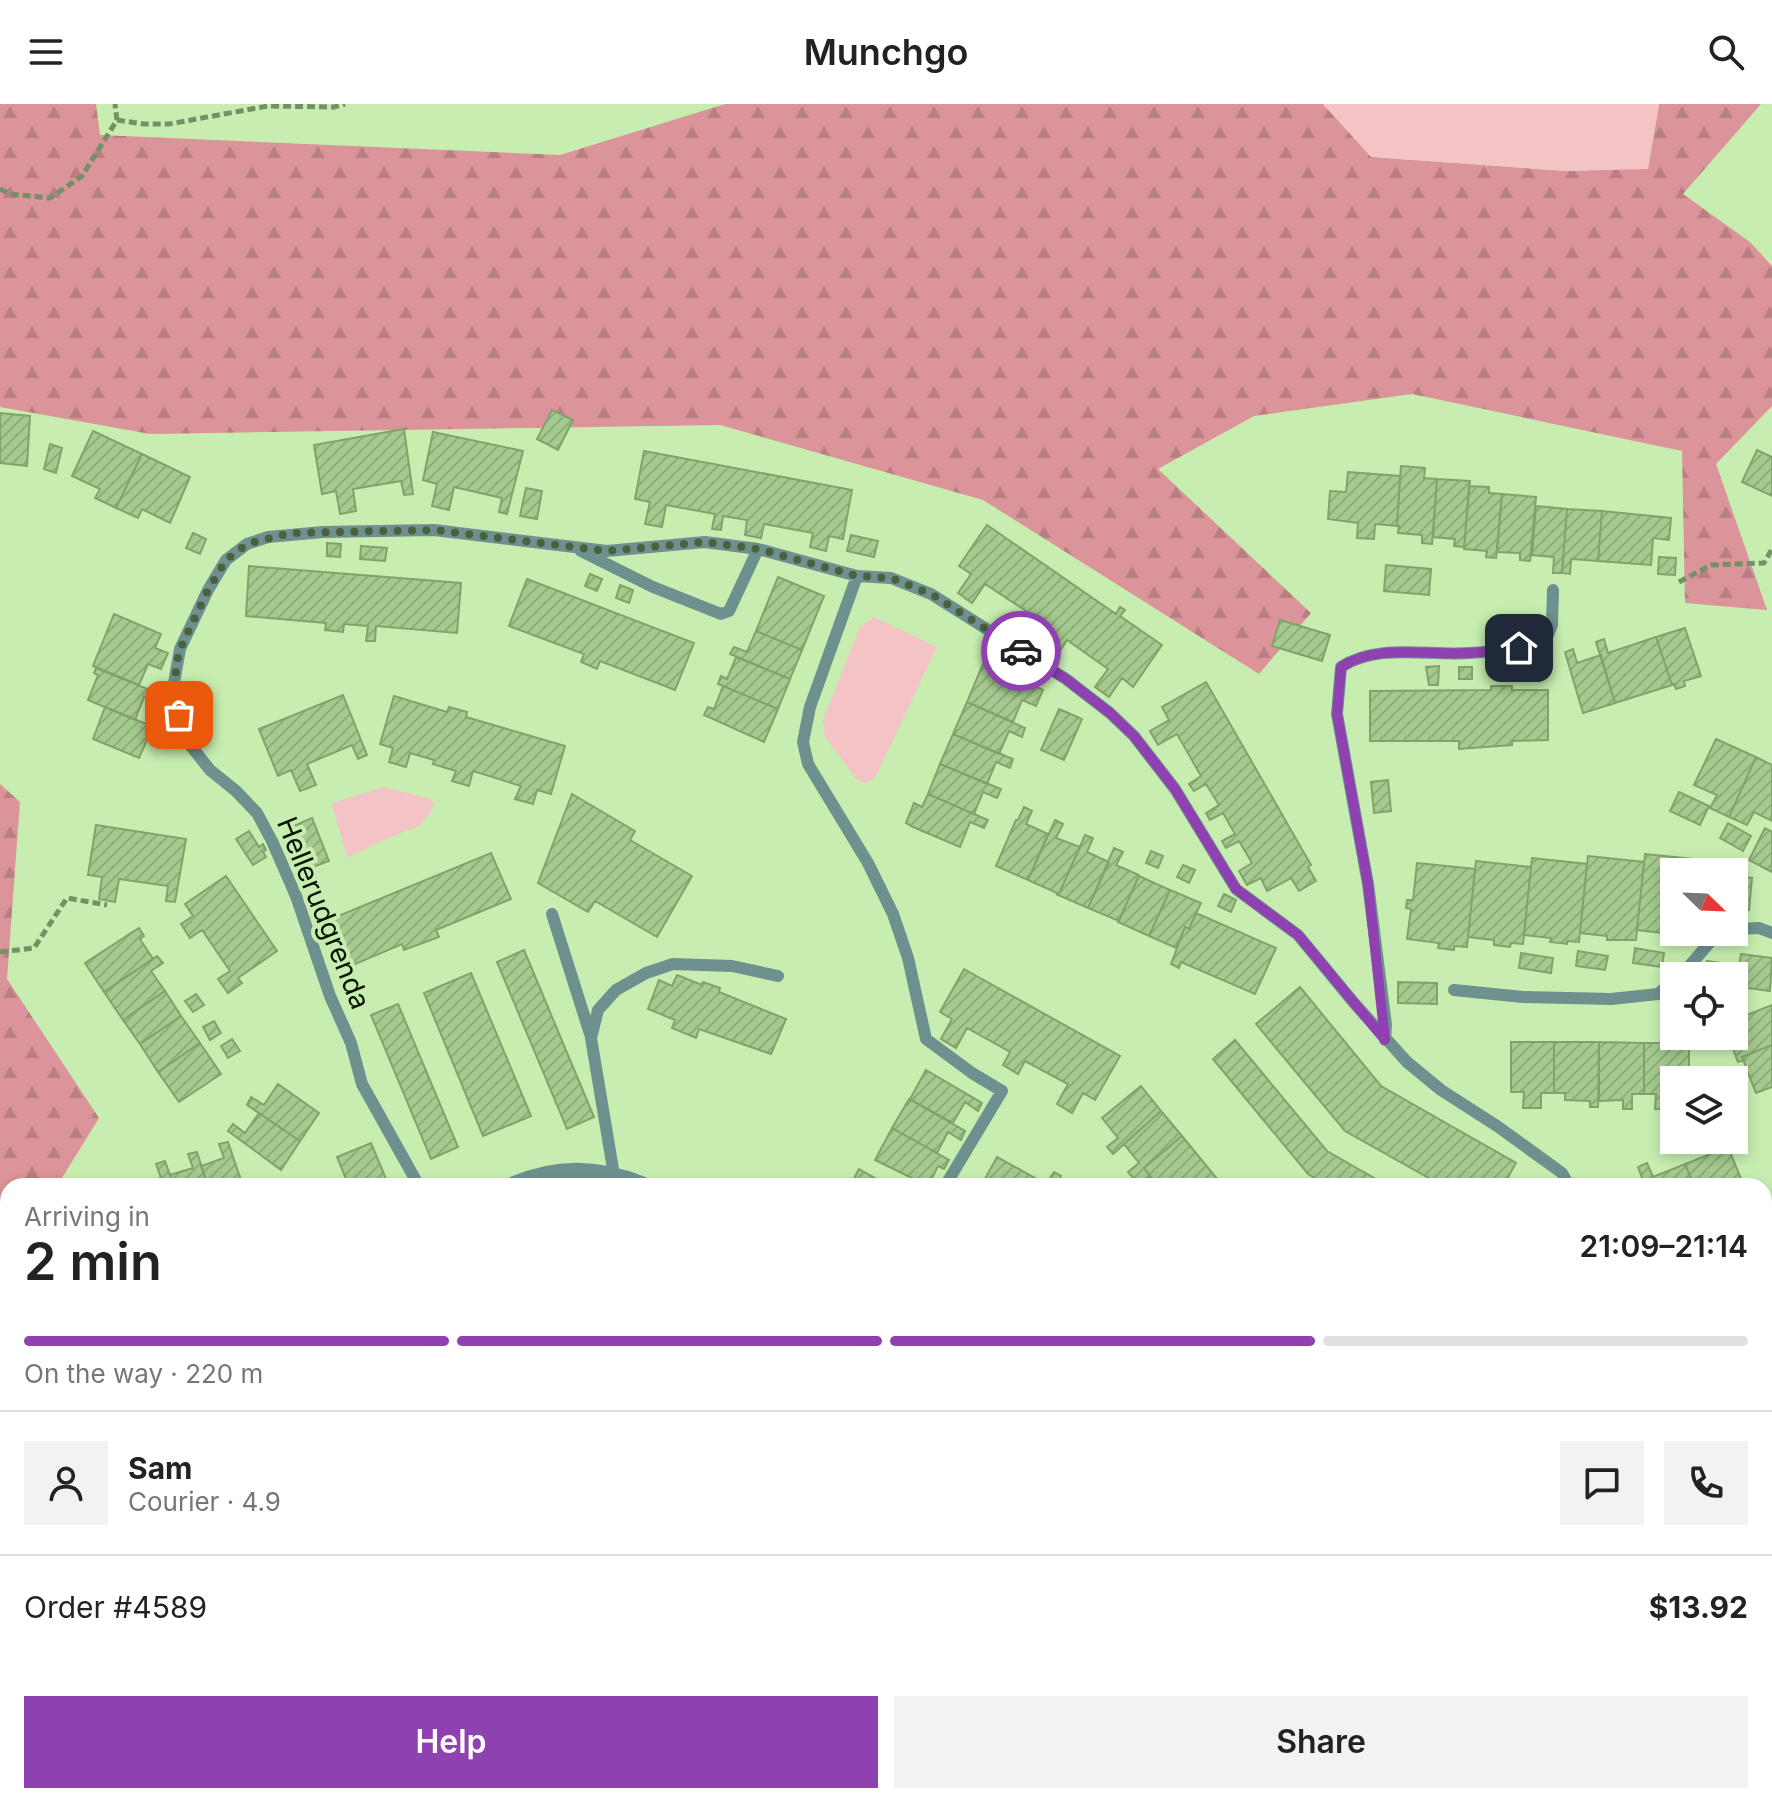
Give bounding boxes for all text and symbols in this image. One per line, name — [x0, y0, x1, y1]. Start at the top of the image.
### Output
icon: menu — [24, 30, 68, 74]
text: Munchgo — [804, 30, 968, 74]
icon: search — [1704, 30, 1748, 74]
courier — [981, 611, 1061, 691]
pin — [1485, 614, 1553, 682]
icon: home — [1497, 626, 1541, 670]
icon: car — [999, 629, 1043, 673]
pin — [145, 681, 213, 749]
icon: bag — [157, 693, 201, 737]
street label: Hellerudgrenda — [270, 812, 378, 1014]
north arrow — [1660, 858, 1748, 946]
map controls — [1660, 858, 1748, 1154]
button: locate — [1660, 962, 1748, 1050]
button: layers — [1660, 1066, 1748, 1154]
text: Arriving in — [24, 1201, 150, 1232]
text: 21:09–21:14 — [1579, 1228, 1748, 1264]
text: 2 min — [24, 1230, 162, 1293]
text: On the way · 220 m — [24, 1358, 263, 1389]
button: person — [24, 1441, 108, 1525]
button: chat — [1560, 1441, 1644, 1525]
button: phone — [1664, 1441, 1748, 1525]
text: Sam — [128, 1450, 192, 1486]
text: Courier · 4.9 — [128, 1486, 281, 1517]
text: Order #4589 — [24, 1589, 207, 1625]
text: $13.92 — [1649, 1589, 1748, 1625]
button: Help — [24, 1696, 878, 1788]
button: Share — [894, 1696, 1748, 1788]

